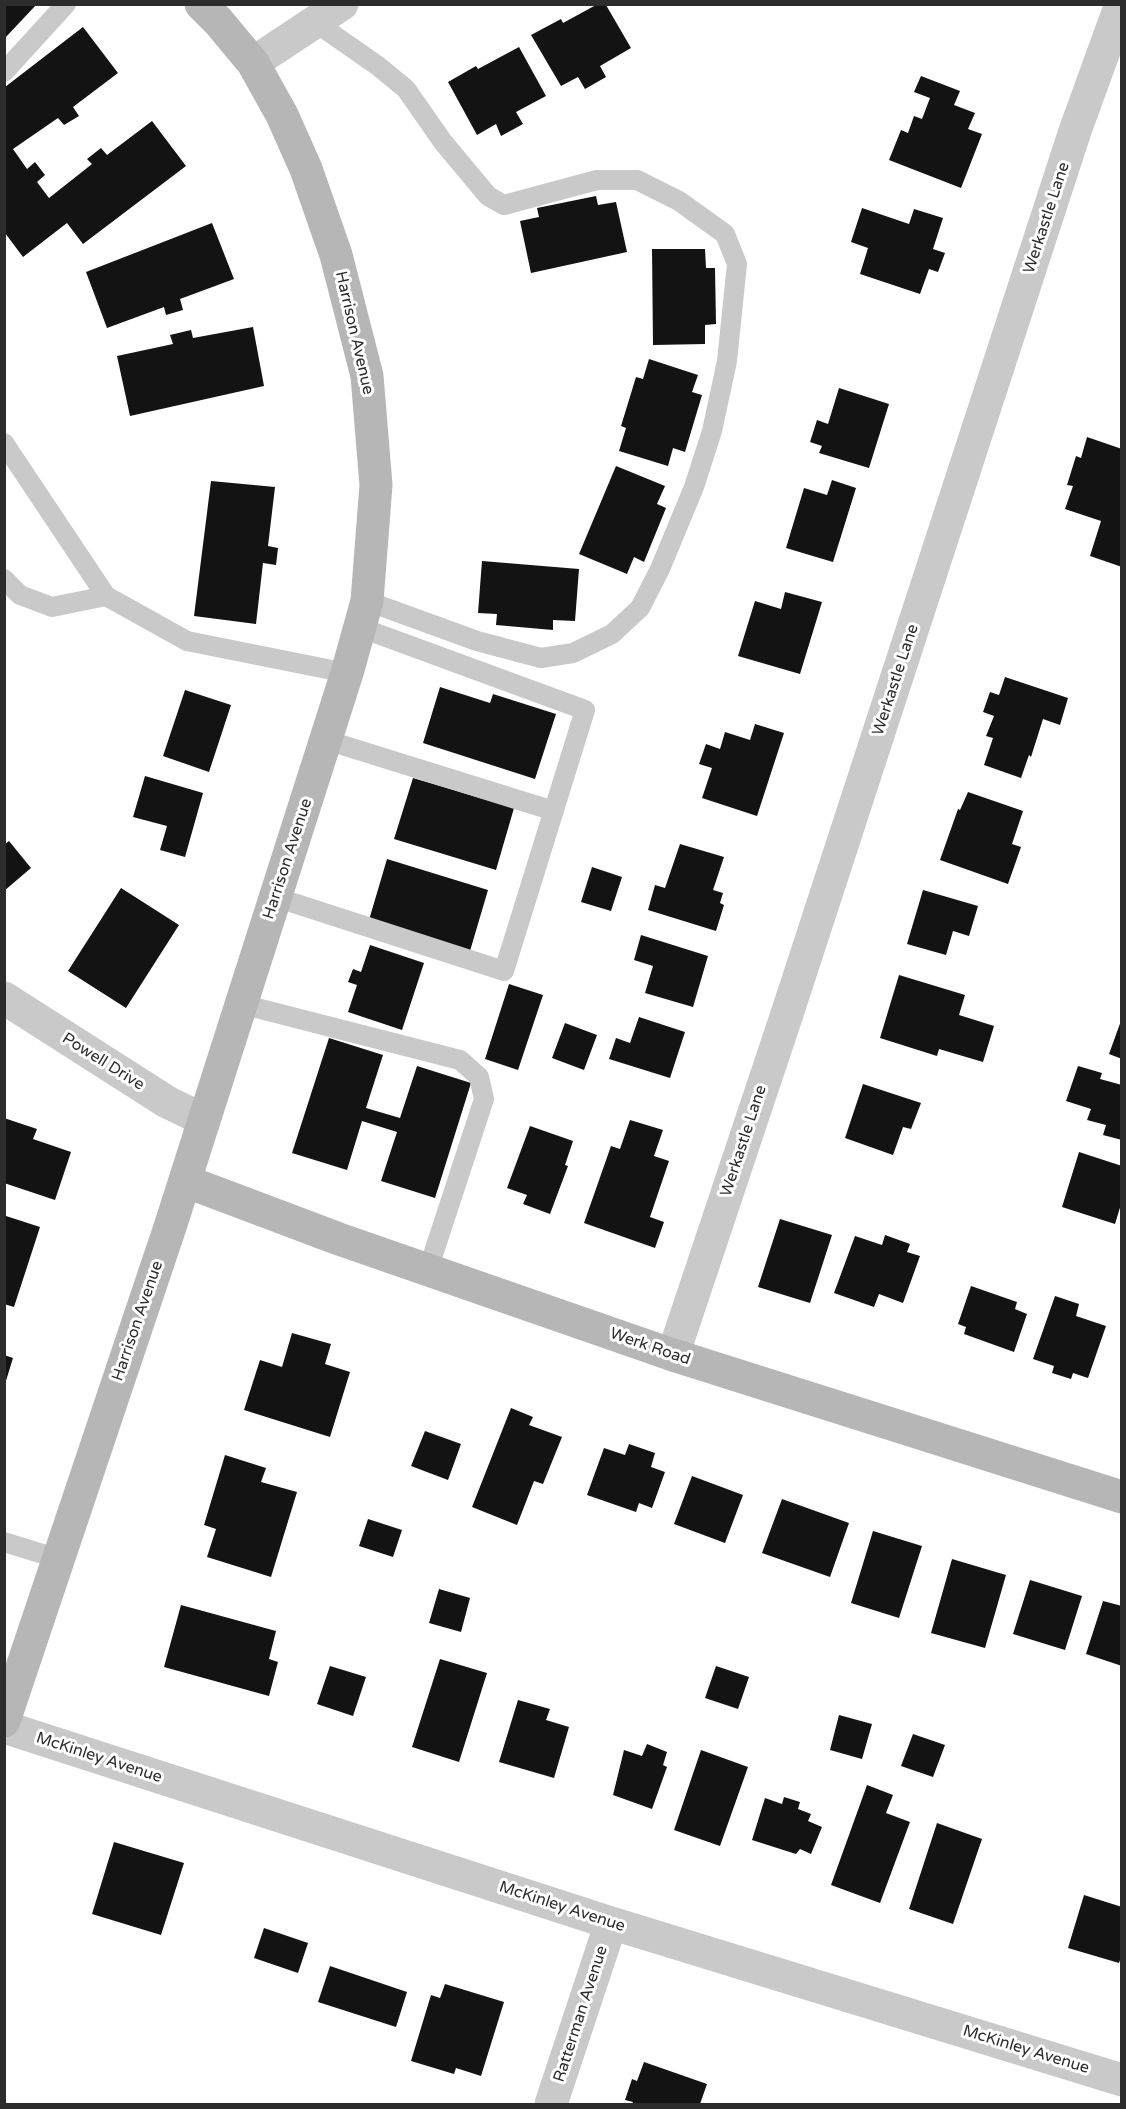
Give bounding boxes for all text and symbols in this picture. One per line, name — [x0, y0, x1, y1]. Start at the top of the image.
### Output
street label: Werkastle Lane — [1020, 160, 1074, 276]
street label: Harrison Avenue — [330, 270, 378, 396]
street label: Werkastle Lane — [869, 622, 923, 738]
street label: Harrison Avenue — [259, 796, 317, 922]
street label: Powell Drive — [58, 1029, 148, 1095]
street label: Werkastle Lane — [717, 1083, 771, 1199]
street label: Harrison Avenue — [108, 1258, 168, 1384]
street label: Werk Road — [607, 1324, 693, 1370]
street label: McKinley Avenue — [34, 1729, 164, 1787]
street label: McKinley Avenue — [497, 1878, 627, 1936]
street label: Ratterman Avenue — [550, 1943, 612, 2085]
street label: McKinley Avenue — [960, 2022, 1092, 2078]

